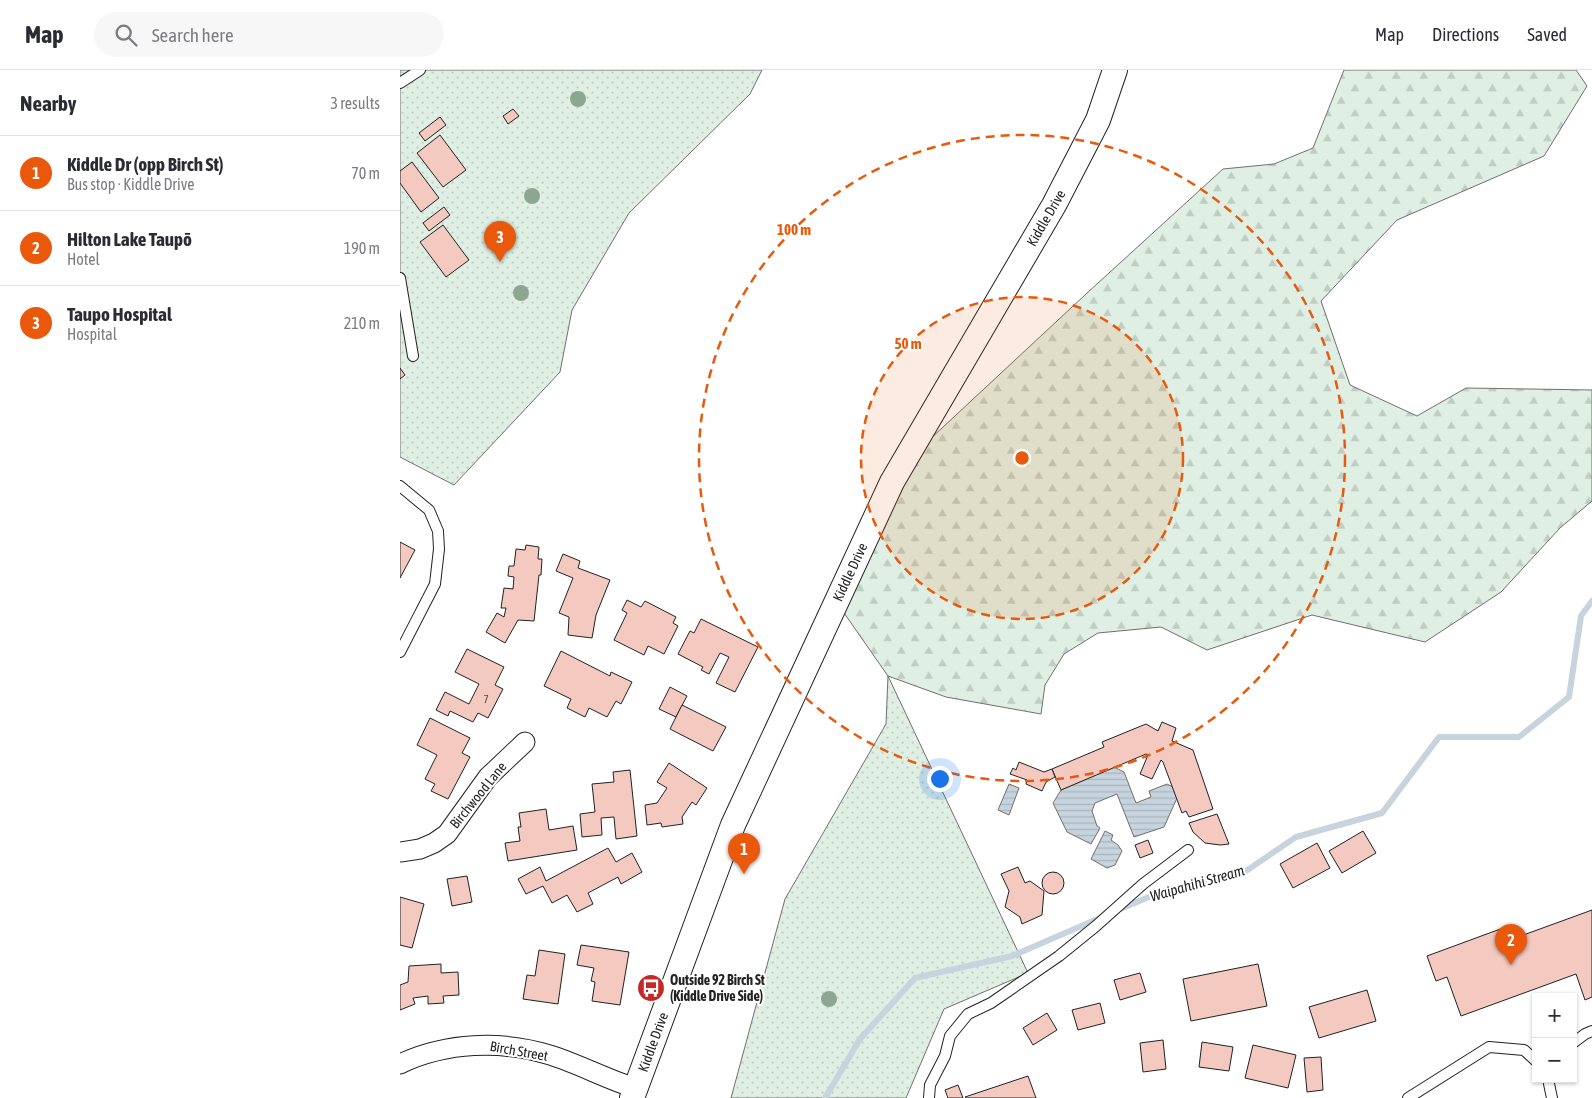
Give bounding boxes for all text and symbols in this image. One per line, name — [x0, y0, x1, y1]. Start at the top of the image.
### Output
search box — [94, 12, 444, 57]
text: Map — [25, 21, 64, 48]
icon: search — [112, 21, 140, 49]
text: Search here — [152, 24, 234, 46]
text: Map — [1375, 24, 1404, 45]
text: Directions — [1432, 24, 1499, 45]
text: Saved — [1527, 24, 1567, 45]
text: Nearby — [20, 91, 76, 115]
text: 3 results — [330, 94, 380, 112]
text: Kiddle Dr (opp Birch St) — [67, 153, 224, 175]
text: 1 — [32, 164, 40, 182]
text: 70 m — [351, 164, 380, 182]
text: Bus stop · Kiddle Drive — [67, 175, 194, 193]
street label: Kiddle Drive — [1023, 187, 1069, 249]
pin: 3 — [484, 221, 516, 262]
text: 100 m — [777, 221, 811, 238]
text: Hilton Lake Taupō — [67, 228, 192, 250]
text: 2 — [32, 239, 40, 257]
text: 190 m — [344, 239, 380, 257]
text: Hotel — [67, 250, 100, 268]
text: Taupo Hospital — [67, 303, 172, 325]
text: 3 — [32, 314, 40, 332]
text: 210 m — [344, 314, 380, 332]
text: Hospital — [67, 325, 117, 343]
text: 50 m — [895, 335, 922, 352]
centre of rings — [1013, 449, 1031, 467]
street label: Kiddle Drive — [830, 540, 870, 604]
house number: 7 — [483, 693, 489, 705]
street label: Birchwood Lane — [446, 759, 510, 831]
your location — [927, 766, 953, 792]
pin: 1 — [728, 833, 760, 874]
water label: Waipahihi Stream — [1148, 861, 1246, 905]
pin: 2 — [1495, 924, 1527, 965]
place label: Outside 92 Birch St (Kiddle Drive Side) — [670, 972, 765, 1004]
bus stop icon: Outside 92 Birch St (Kiddle Drive Side) — [636, 973, 666, 1003]
map controls — [1532, 993, 1577, 1083]
button: + — [1532, 993, 1577, 1038]
street label: Kiddle Drive — [635, 1010, 671, 1074]
street label: Birch Street — [489, 1038, 549, 1064]
button: − — [1532, 1038, 1577, 1083]

